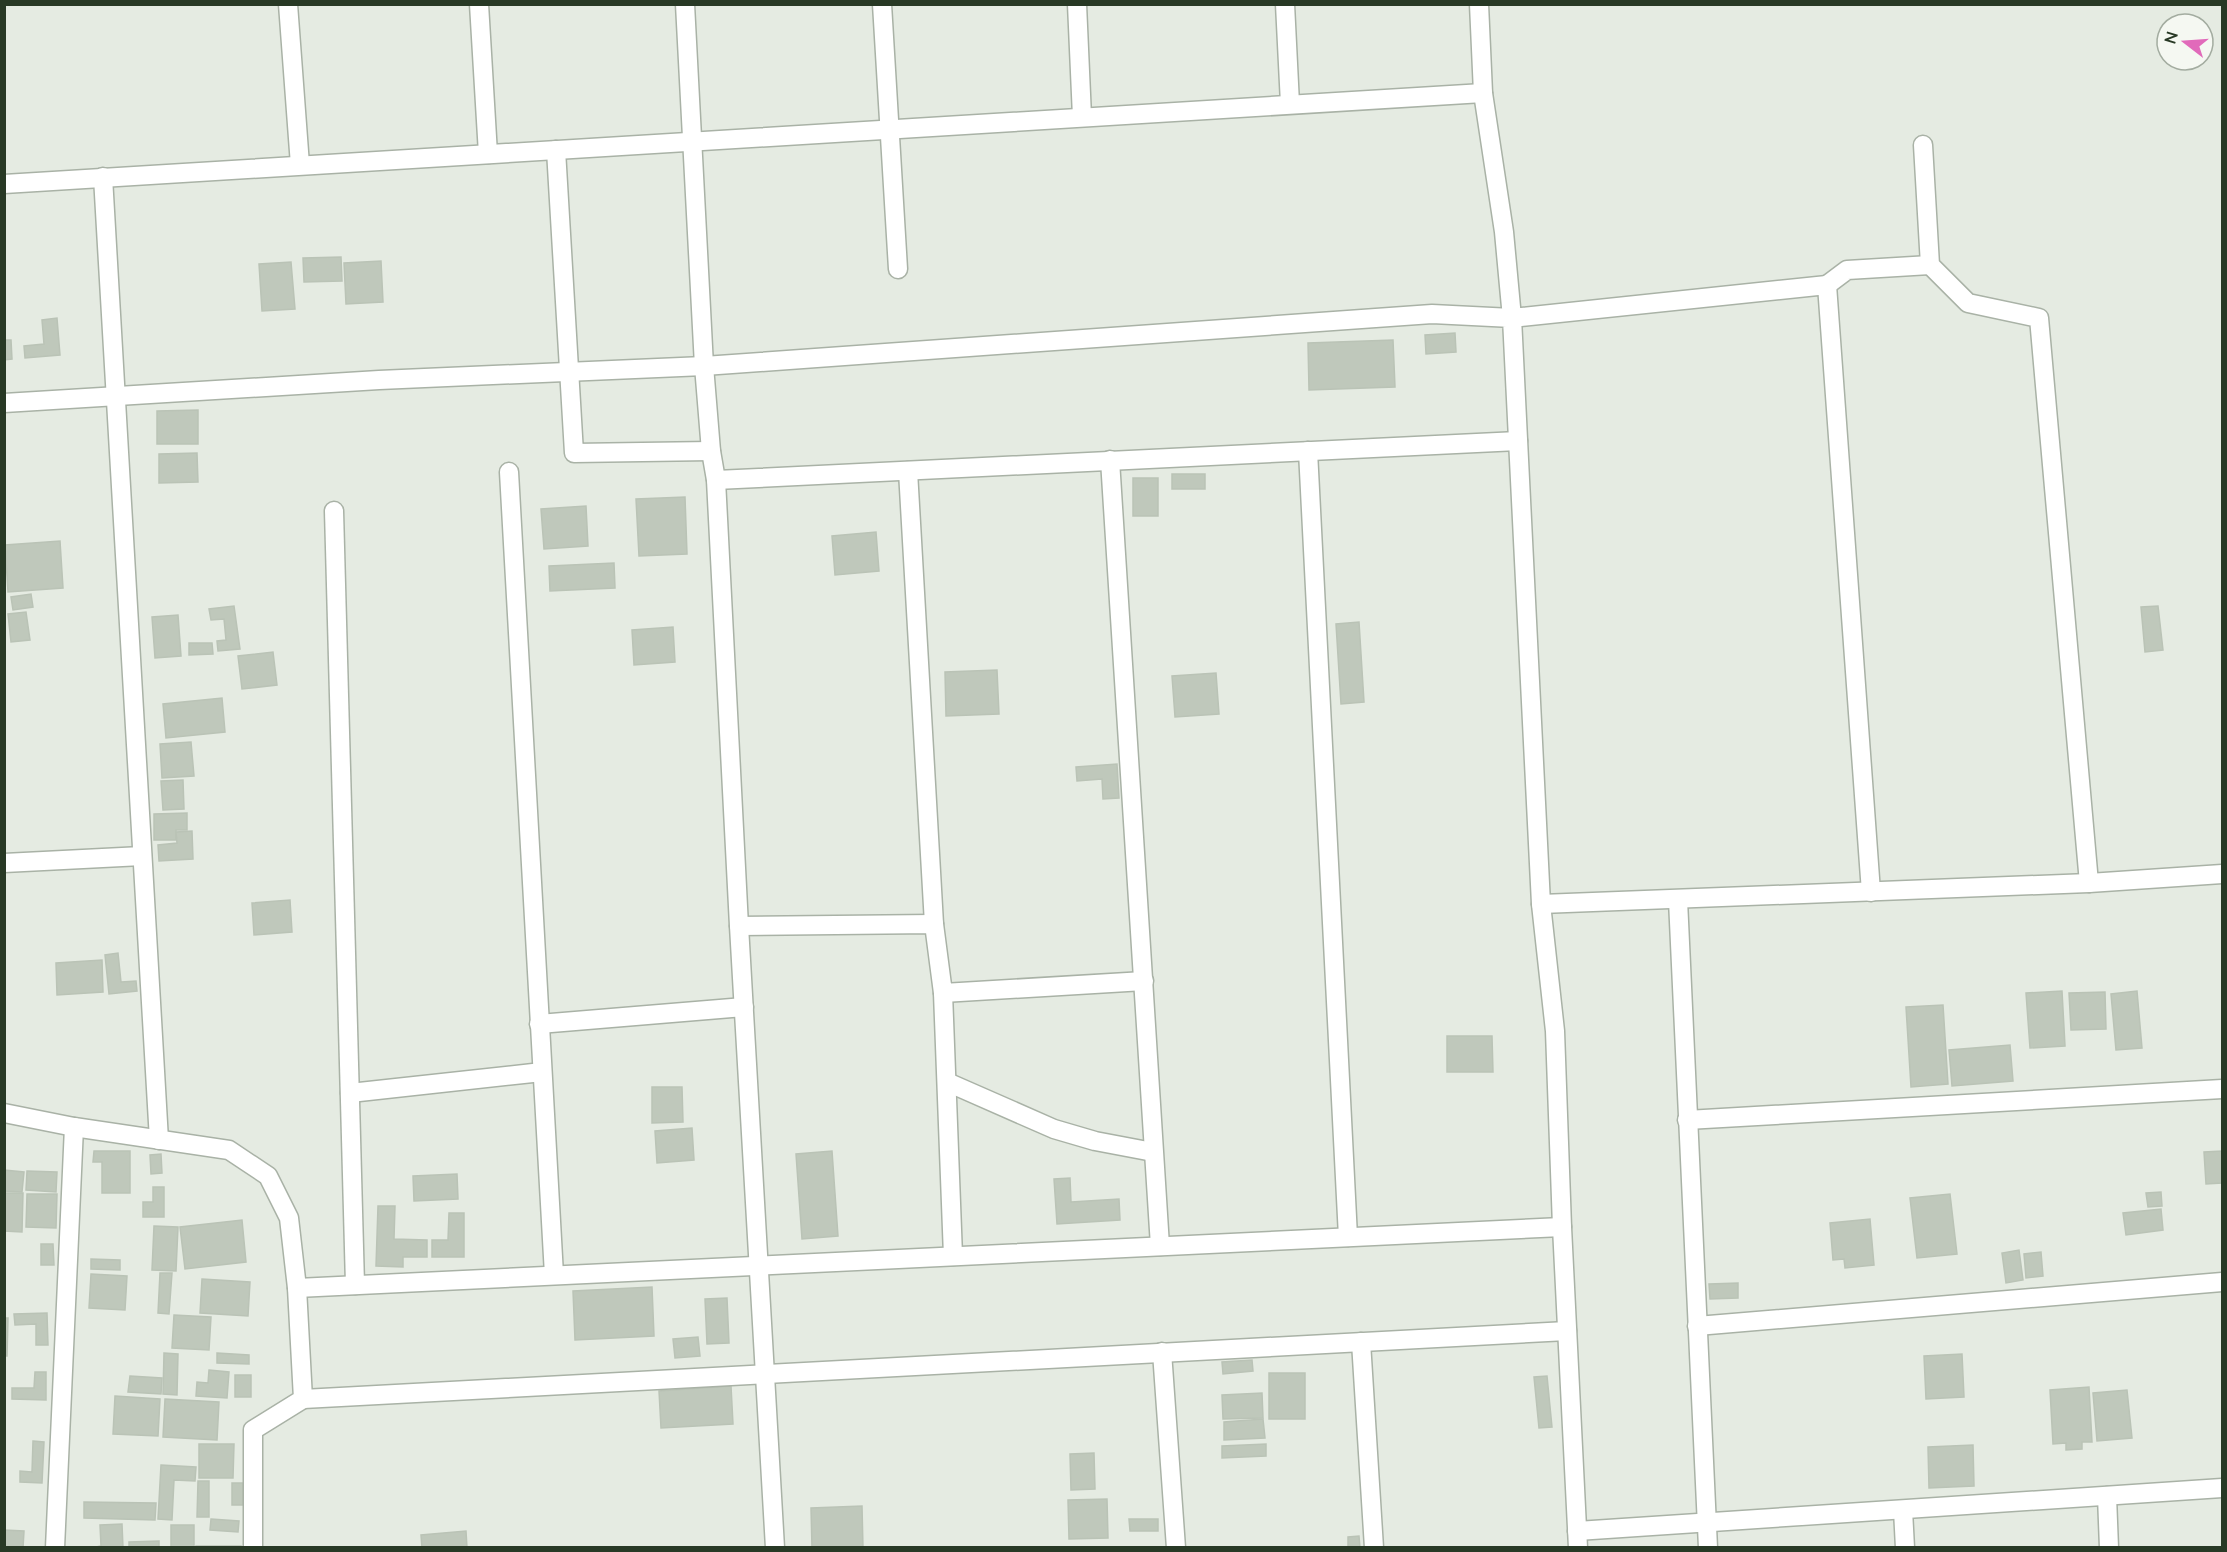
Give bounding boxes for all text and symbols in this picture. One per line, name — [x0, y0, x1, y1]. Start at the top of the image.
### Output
north arrow — [2155, 12, 2215, 72]
text: N — [2159, 29, 2184, 47]

